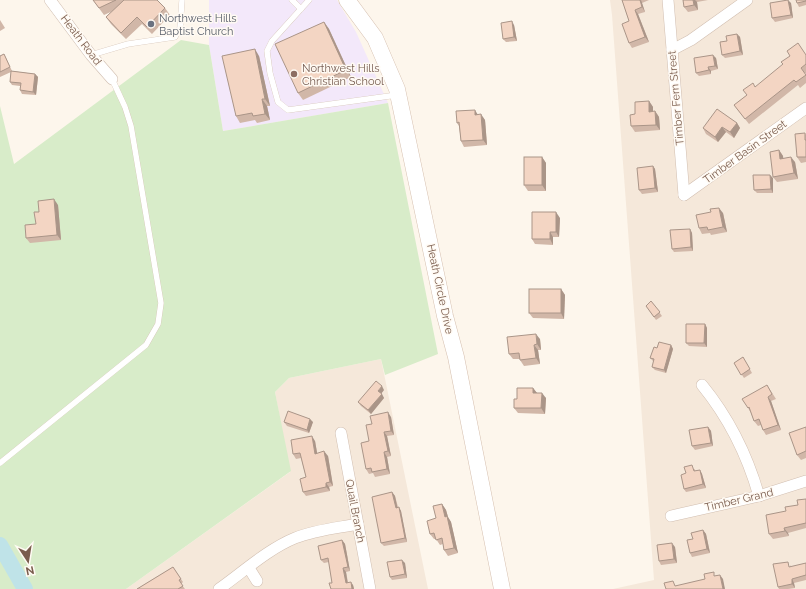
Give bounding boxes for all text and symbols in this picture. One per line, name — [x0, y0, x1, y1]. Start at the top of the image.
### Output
street label: Heath Road — [58, 12, 104, 68]
place label: Northwest Hills Baptist Church — [159, 12, 237, 38]
marker: Northwest Hills Baptist Church — [146, 19, 156, 29]
street label: Timber Fern Street — [665, 50, 687, 146]
place label: Northwest Hills Christian School — [302, 62, 384, 88]
marker: Northwest Hills Christian School — [289, 69, 299, 79]
street label: Timber Basin Street — [701, 117, 789, 187]
street label: Heath Circle Drive — [424, 243, 456, 336]
street label: Quail Branch — [342, 478, 368, 544]
street label: Timber Grand — [704, 486, 775, 514]
north arrow — [8, 541, 48, 581]
text: N — [25, 563, 35, 578]

